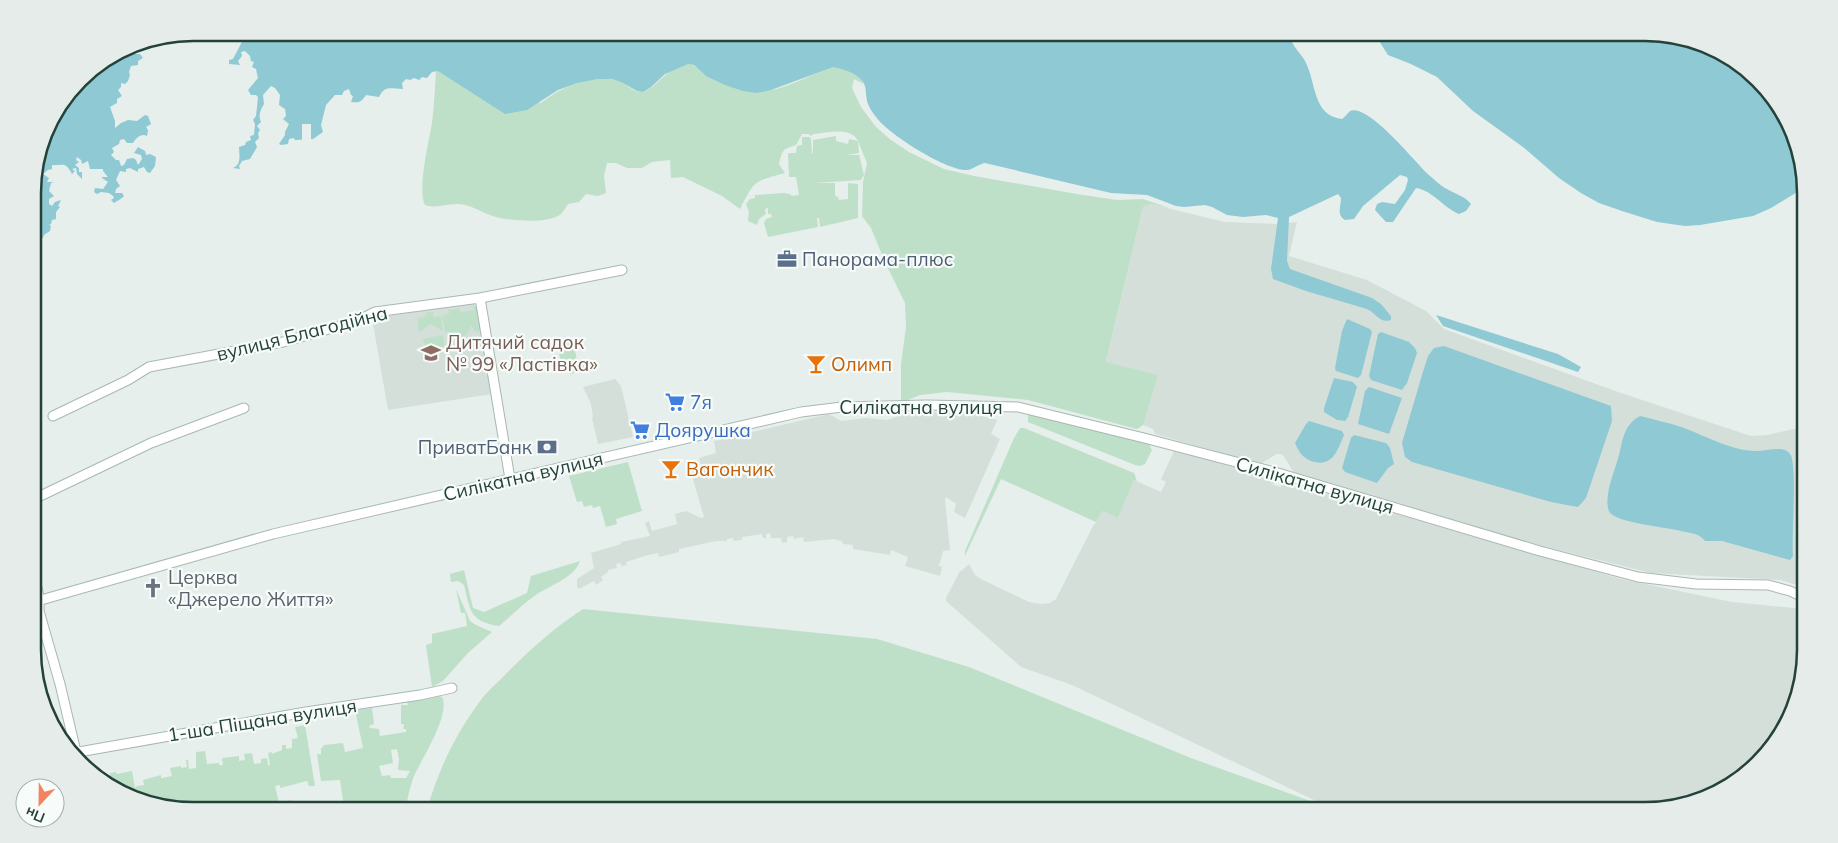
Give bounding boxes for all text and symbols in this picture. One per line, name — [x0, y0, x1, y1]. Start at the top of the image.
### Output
place label: Панорама-плюс — [802, 247, 953, 271]
office icon: Панорама-плюс — [776, 248, 798, 270]
street label: вулиця Благодійна — [214, 300, 390, 366]
place label: Дитячий садок № 99 «Ластівка» — [446, 330, 598, 376]
school or university icon: Дитячий садок № 99 «Ластівка» — [420, 342, 442, 364]
place label: Олимп — [831, 352, 892, 376]
bar icon: Олимп — [805, 353, 827, 375]
place label: 7я — [690, 390, 712, 414]
supermarket icon: 7я — [664, 391, 686, 413]
street label: Силікатна вулиця — [839, 395, 1003, 419]
place label: Доярушка — [655, 418, 751, 442]
supermarket icon: Доярушка — [629, 419, 651, 441]
place label: ПриватБанк — [418, 435, 533, 459]
bank icon: ПриватБанк — [536, 436, 558, 458]
street label: Силікатна вулиця — [441, 446, 605, 506]
street label: Силікатна вулиця — [1233, 451, 1397, 519]
place label: Вагончик — [686, 457, 774, 481]
bar icon: Вагончик — [660, 458, 682, 480]
place label: Церква «Джерело Життя» — [168, 565, 333, 611]
church icon: Церква «Джерело Життя» — [142, 577, 164, 599]
street label: 1-ша Піщана вулиця — [166, 693, 358, 747]
north arrow — [15, 778, 65, 828]
text: Пн — [23, 803, 48, 827]

